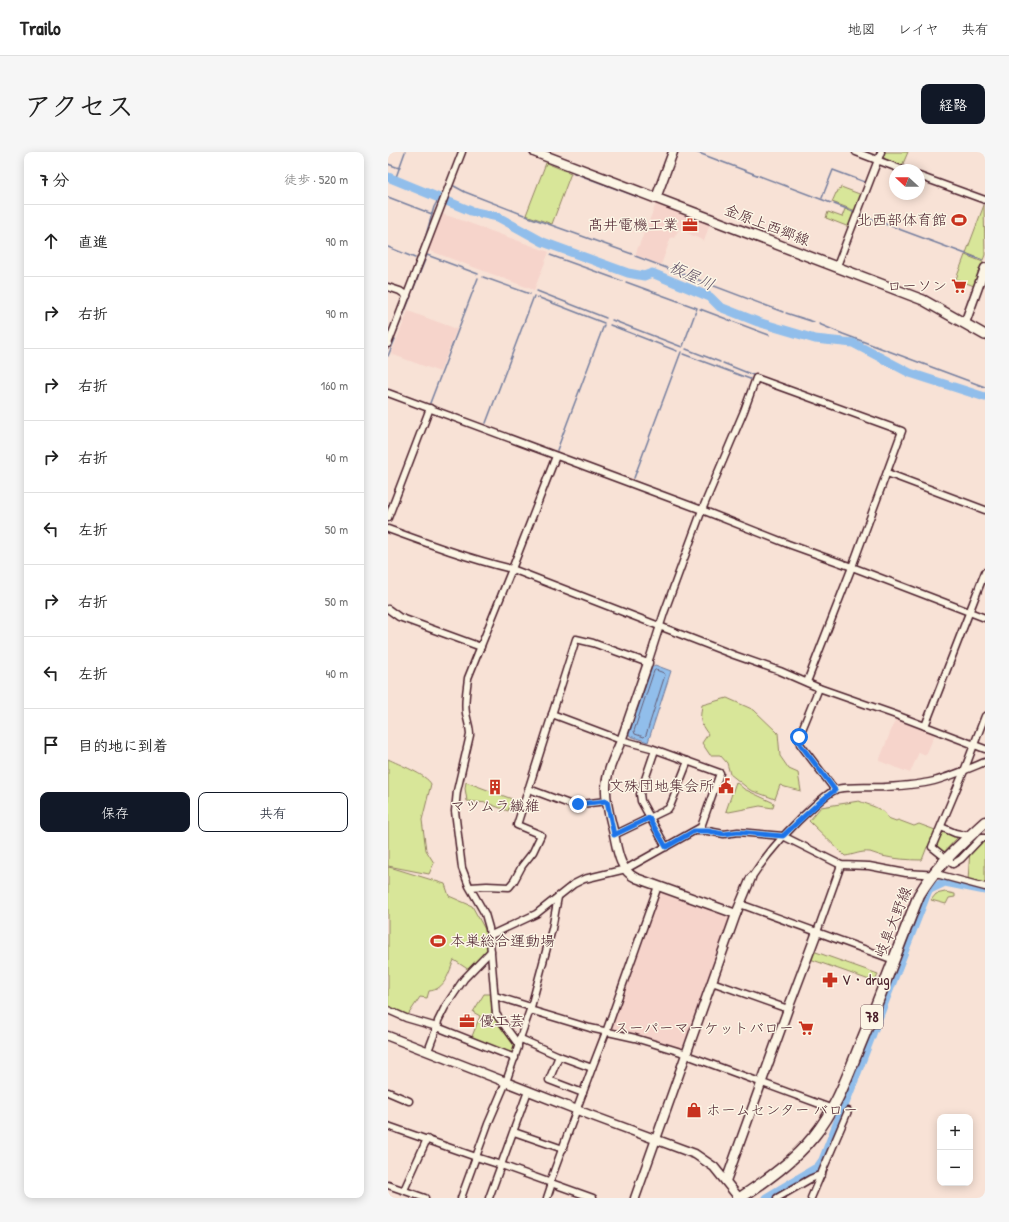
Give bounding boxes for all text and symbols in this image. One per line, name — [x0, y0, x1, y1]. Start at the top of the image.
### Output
text: Trailo — [20, 15, 61, 41]
text: 地図 — [848, 19, 876, 38]
text: レイヤ — [898, 19, 939, 38]
text: 共有 — [961, 19, 989, 38]
button: 経路 — [921, 84, 985, 124]
text: アクセス — [24, 87, 134, 125]
north arrow — [889, 164, 925, 200]
text: 7 分 — [40, 168, 69, 191]
text: 徒歩 · 520 m — [284, 170, 348, 188]
street label: 金原上西郷線 — [721, 199, 813, 250]
place label: 北西部体育館 — [857, 209, 947, 230]
sports icon: 北西部体育館 — [950, 211, 968, 229]
place label: 髙井電機工業 — [588, 214, 678, 235]
office icon: 髙井電機工業 — [681, 216, 699, 234]
icon: ahead — [40, 230, 62, 252]
text: 直進 — [78, 231, 108, 252]
text: 90 m — [326, 232, 348, 250]
water label: 板屋川 — [666, 255, 718, 295]
place label: ローソン — [887, 275, 947, 296]
supermarket icon: ローソン — [950, 277, 968, 295]
icon: right — [40, 302, 62, 324]
text: 右折 — [78, 303, 108, 324]
text: 90 m — [326, 304, 348, 322]
icon: right — [40, 374, 62, 396]
text: 右折 — [78, 375, 108, 396]
text: 160 m — [320, 376, 348, 394]
icon: right — [40, 446, 62, 468]
text: 右折 — [78, 447, 108, 468]
text: 40 m — [325, 448, 348, 466]
icon: left — [40, 518, 62, 540]
text: 左折 — [78, 519, 108, 540]
text: 50 m — [325, 520, 348, 538]
icon: right — [40, 590, 62, 612]
text: 右折 — [78, 591, 108, 612]
text: 50 m — [325, 592, 348, 610]
icon: left — [40, 662, 62, 684]
text: 左折 — [78, 663, 108, 684]
text: 40 m — [325, 664, 348, 682]
route start — [790, 728, 808, 746]
icon: arrive — [40, 734, 62, 756]
text: 目的地に到着 — [78, 735, 168, 756]
place label: 文殊団地集会所 — [609, 775, 714, 796]
public building icon: 文殊団地集会所 — [717, 777, 735, 795]
building icon: マツムラ繊維 — [486, 778, 504, 796]
button: 保存 — [40, 792, 190, 832]
button: 共有 — [198, 792, 348, 832]
place label: マツムラ繊維 — [450, 795, 540, 816]
route end — [569, 795, 587, 813]
street label: 岐阜大野線 — [869, 883, 916, 961]
place label: 本巣総合運動場 — [450, 930, 555, 951]
sports icon: 本巣総合運動場 — [429, 932, 447, 950]
place label: V・drug — [842, 969, 890, 990]
pharmacy icon: V・drug — [821, 971, 839, 989]
road number: 78 — [861, 1005, 883, 1029]
place label: 優工芸 — [479, 1010, 524, 1031]
office icon: 優工芸 — [458, 1012, 476, 1030]
place label: スーパーマーケットバロー — [614, 1017, 794, 1038]
supermarket icon: スーパーマーケットバロー — [797, 1019, 815, 1037]
place label: ホームセンター バロー — [706, 1099, 858, 1120]
shop icon: ホームセンター バロー — [685, 1101, 703, 1119]
map controls — [937, 1114, 973, 1186]
button: + — [937, 1114, 973, 1150]
button: − — [937, 1150, 973, 1186]

